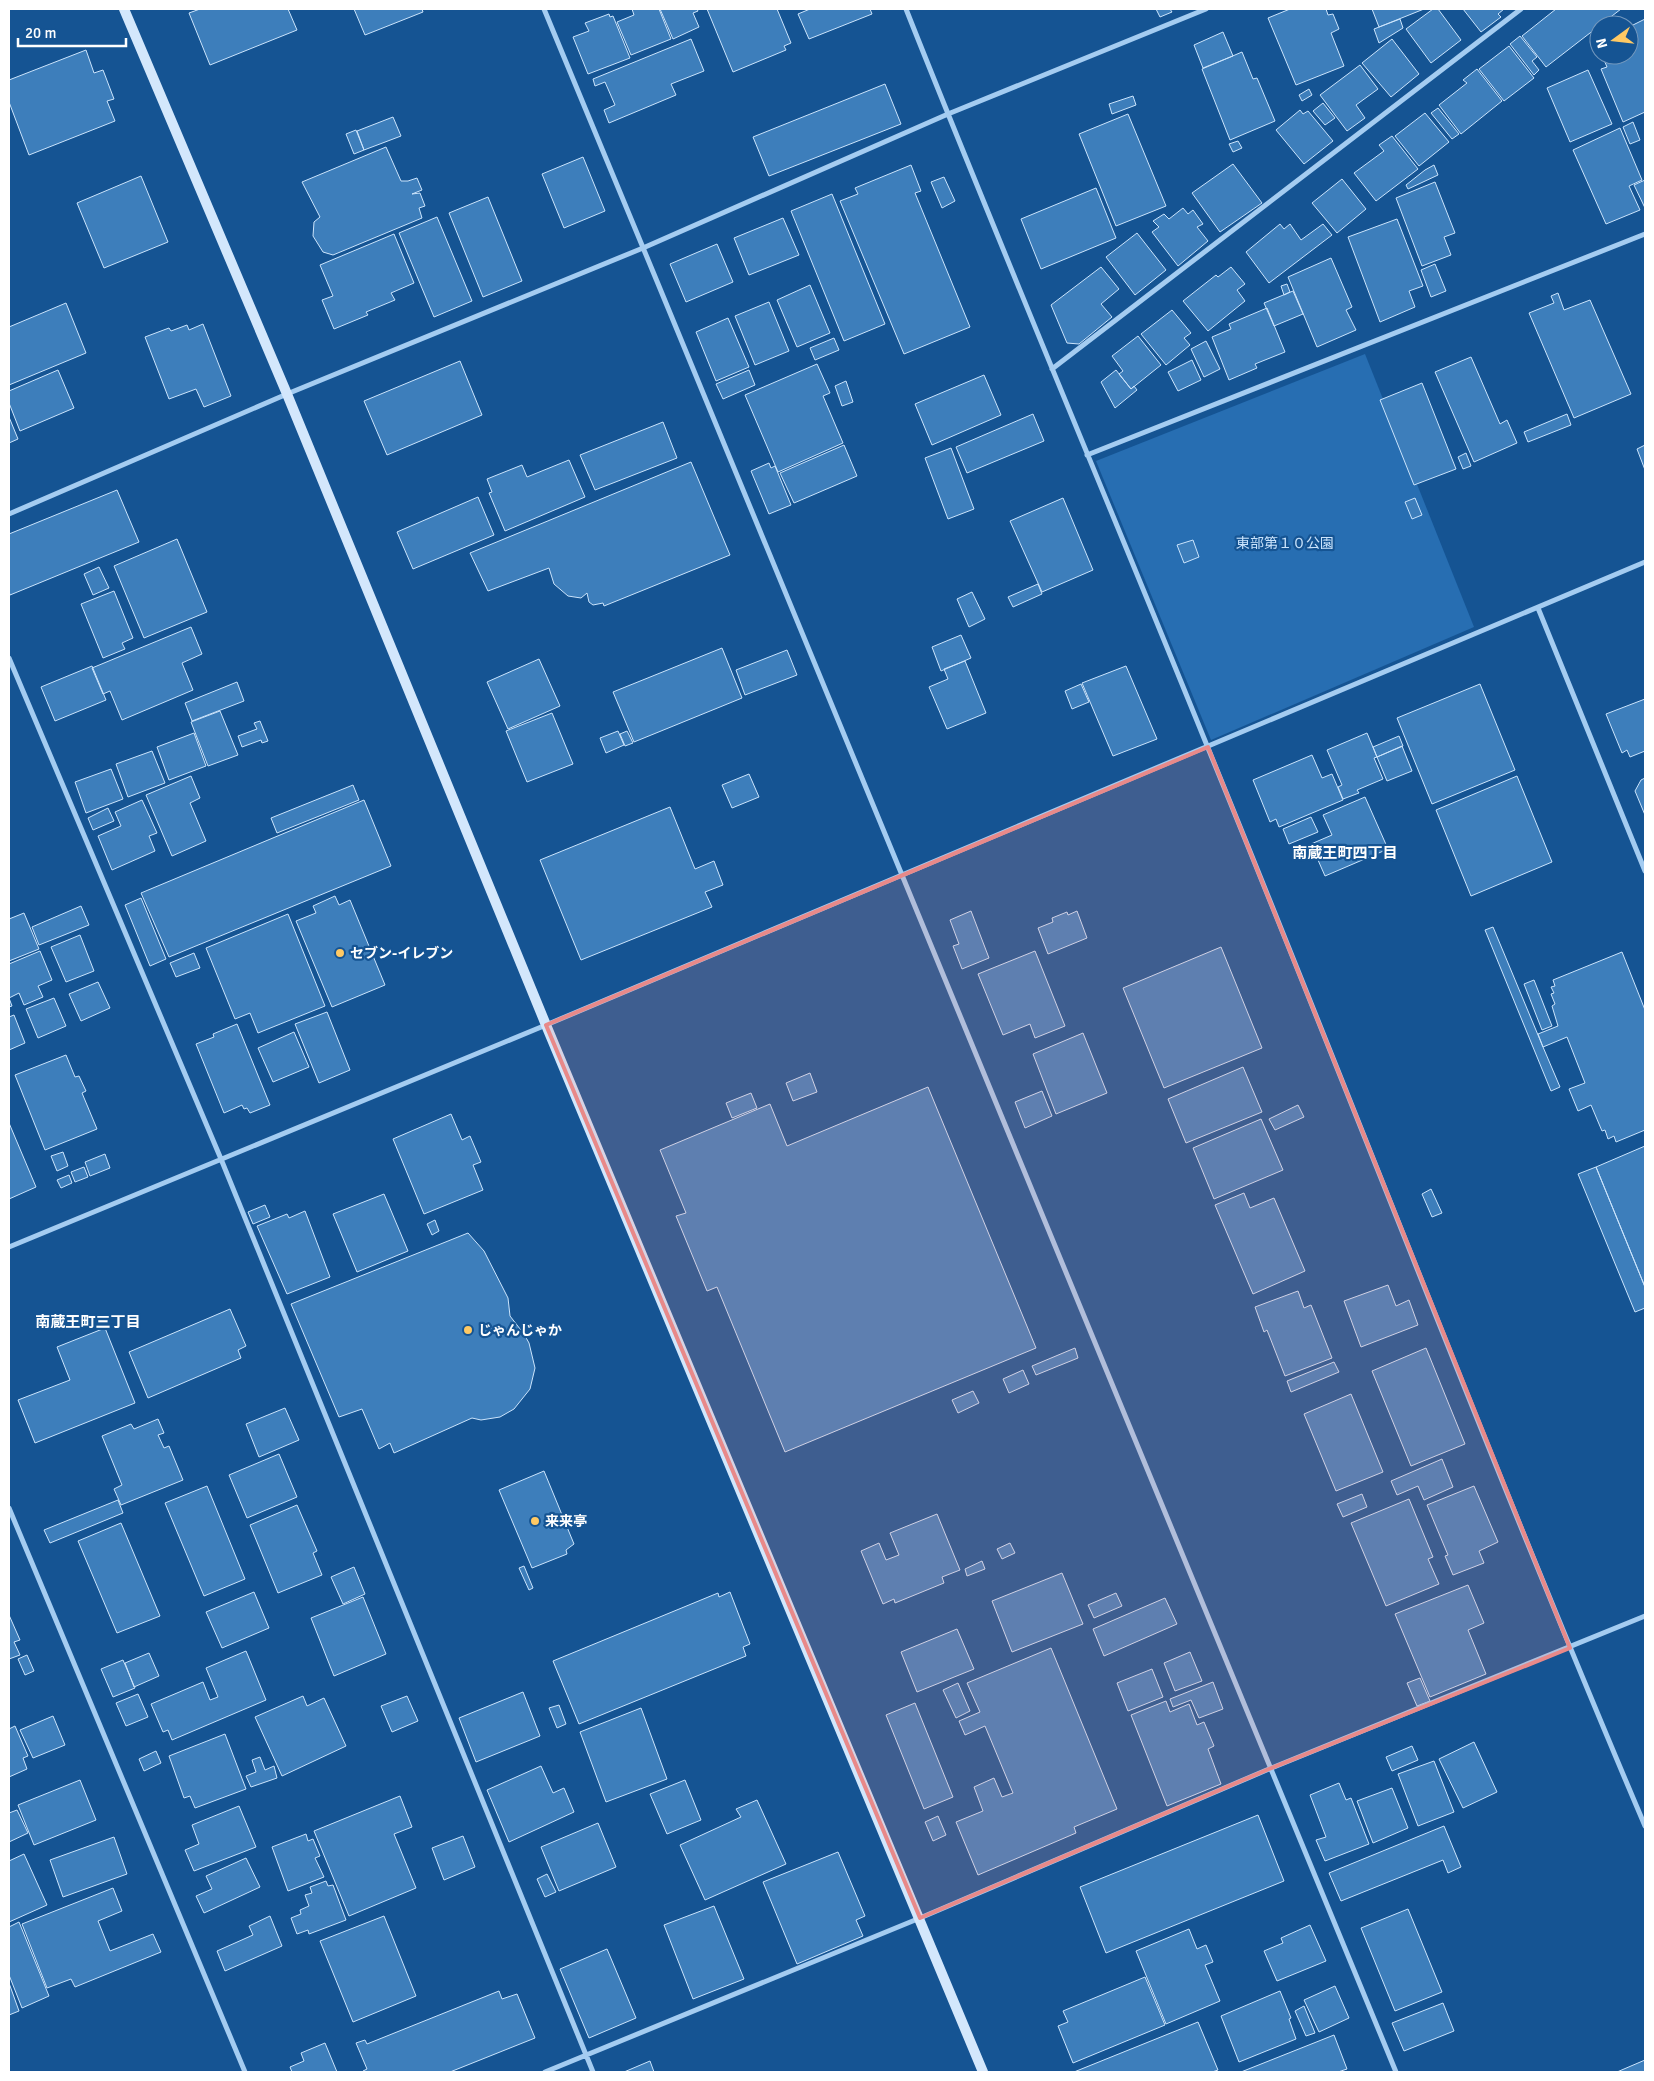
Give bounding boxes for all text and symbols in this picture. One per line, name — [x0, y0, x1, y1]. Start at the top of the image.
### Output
scale bar — [18, 15, 125, 47]
north arrow — [1589, 15, 1639, 65]
text: 20 m — [25, 24, 56, 42]
text: N — [1592, 36, 1611, 50]
park label: 東部第１０公園 — [1236, 535, 1334, 552]
district label: 南蔵王町四丁目 — [1292, 844, 1398, 862]
place label: セブン-イレブン — [350, 945, 453, 962]
marker: セブン-イレブン — [334, 947, 346, 959]
district label: 南蔵王町三丁目 — [35, 1313, 141, 1331]
place label: じゃんじゃか — [478, 1322, 562, 1339]
marker: じゃんじゃか — [462, 1324, 474, 1336]
place label: 来来亭 — [545, 1513, 587, 1530]
marker: 来来亭 — [529, 1515, 541, 1527]

